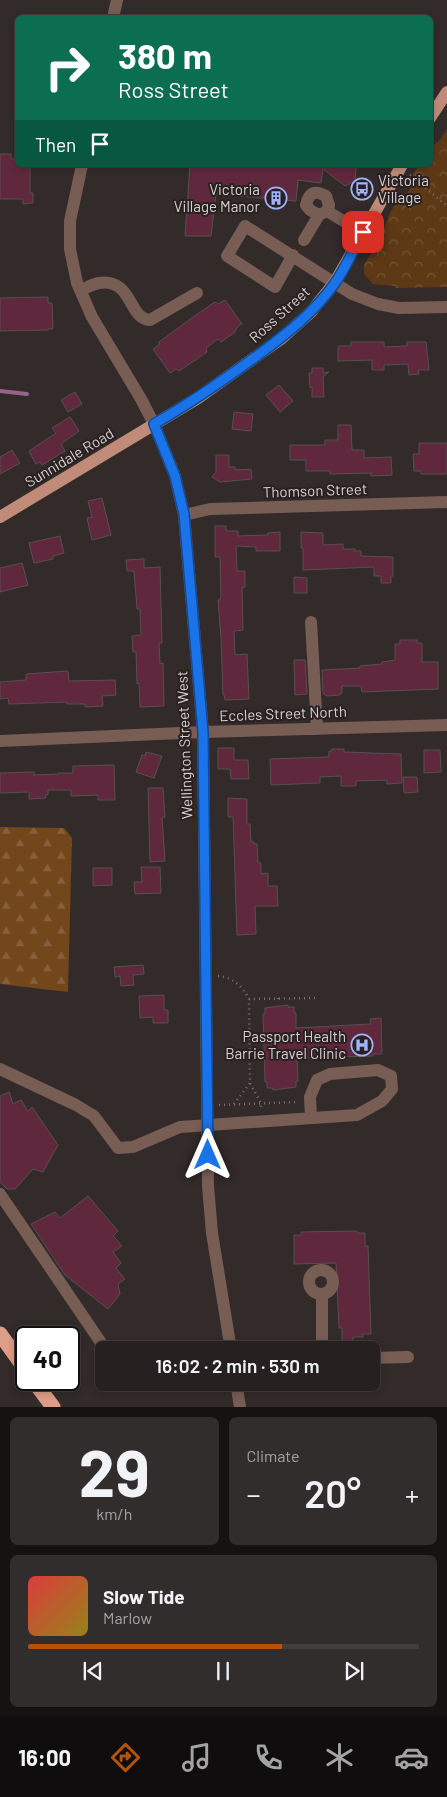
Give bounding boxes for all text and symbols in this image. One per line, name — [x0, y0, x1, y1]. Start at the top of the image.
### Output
text: 380 m — [118, 34, 212, 76]
icon: right — [35, 35, 100, 100]
text: Ross Street — [118, 76, 229, 102]
icon: arrive — [86, 130, 114, 158]
text: Then — [35, 133, 76, 156]
place label: Victoria Village — [378, 171, 429, 206]
bus stop icon: Victoria Village — [350, 177, 374, 201]
place label: Victoria Village Manor — [174, 180, 261, 215]
building icon: Victoria Village Manor — [264, 186, 288, 210]
pin — [342, 211, 384, 253]
icon: arrive — [349, 218, 377, 246]
street label: Ross Street — [245, 282, 313, 346]
street label: Sunnidale Road — [21, 423, 117, 491]
street label: Thomson Street — [262, 479, 368, 501]
street label: Wellington Street West — [172, 670, 196, 820]
street label: Eccles Street North — [219, 702, 347, 724]
place label: Passport Health Barrie Travel Clinic — [225, 1027, 346, 1062]
hospital icon: Passport Health Barrie Travel Clinic — [350, 1033, 374, 1057]
position arrow — [181, 1128, 233, 1180]
speed limit sign: 40 — [15, 1326, 80, 1391]
text: 16:02 · 2 min · 530 m — [155, 1354, 320, 1377]
text: 29 — [79, 1432, 150, 1510]
text: Climate — [247, 1446, 299, 1465]
text: 20° — [304, 1470, 361, 1516]
text: − — [247, 1477, 261, 1511]
text: + — [405, 1477, 419, 1511]
text: km/h — [96, 1504, 132, 1523]
text: Slow Tide — [103, 1585, 185, 1608]
text: Marlow — [103, 1608, 152, 1627]
icon: previous — [79, 1657, 107, 1685]
icon: pause — [209, 1657, 237, 1685]
icon: next — [340, 1657, 368, 1685]
icon: directions — [108, 1740, 143, 1775]
icon: music — [179, 1740, 214, 1775]
icon: phone — [251, 1740, 286, 1775]
icon: climate — [322, 1740, 357, 1775]
icon: car — [394, 1740, 429, 1775]
text: 16:00 — [18, 1744, 71, 1770]

